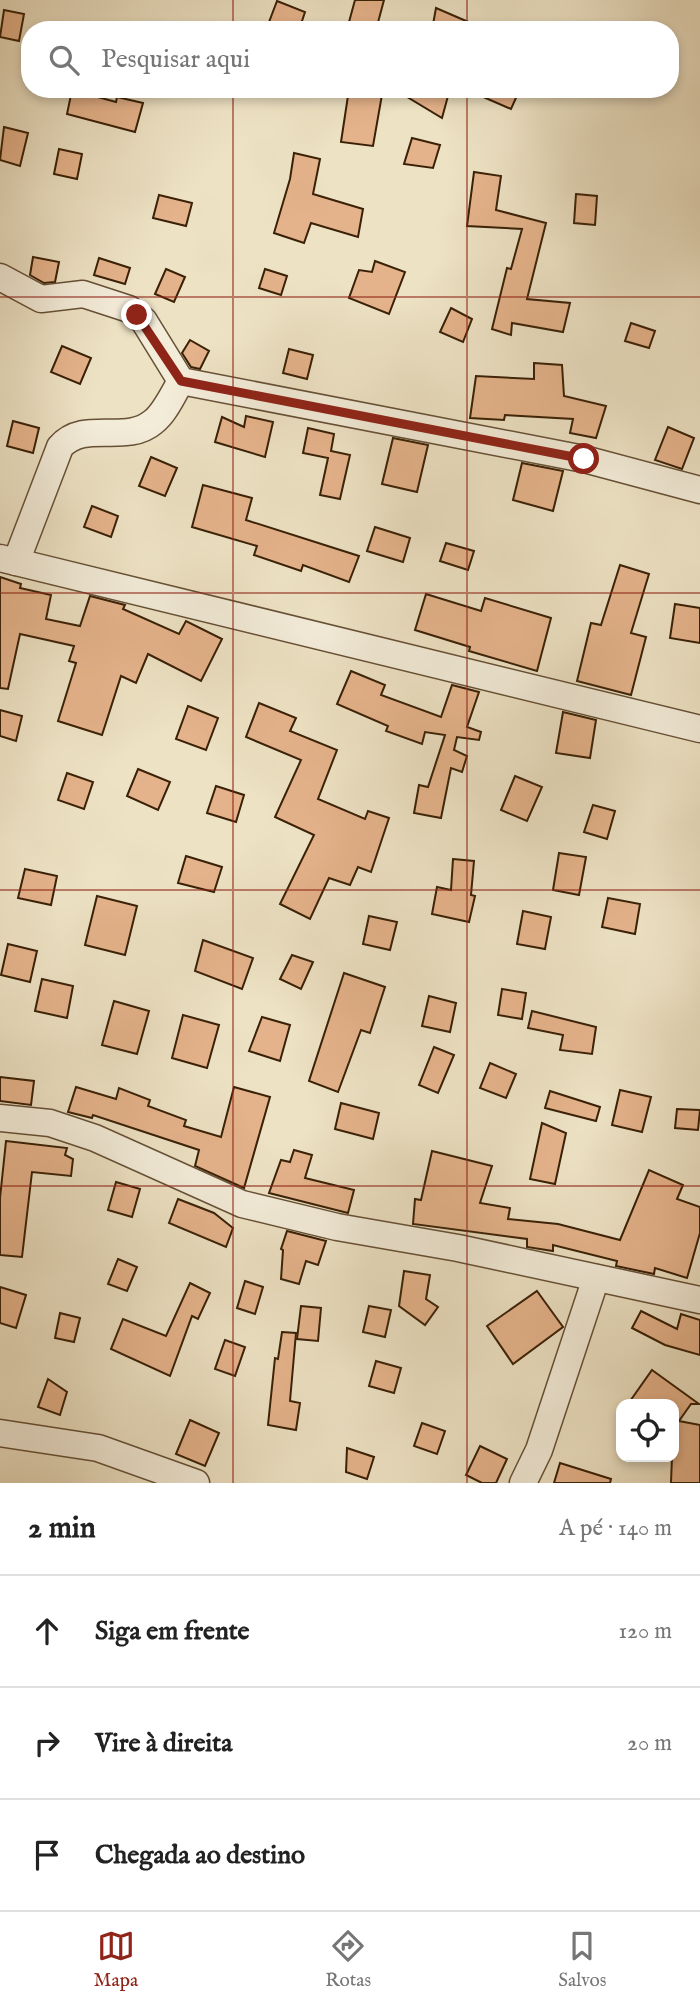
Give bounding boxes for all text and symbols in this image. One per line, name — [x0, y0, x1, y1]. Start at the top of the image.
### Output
search box — [21, 21, 679, 98]
icon: search — [45, 41, 83, 79]
text: Pesquisar aqui — [101, 43, 250, 76]
route end — [121, 299, 152, 330]
route start — [568, 443, 599, 474]
map controls — [616, 1399, 679, 1462]
button: locate — [616, 1399, 679, 1462]
text: 2 min — [28, 1510, 96, 1548]
text: A pé · 140 m — [559, 1514, 672, 1543]
icon: ahead — [28, 1612, 66, 1650]
text: Siga em frente — [95, 1615, 250, 1648]
text: 120 m — [619, 1617, 672, 1646]
icon: right — [28, 1724, 66, 1762]
text: Vire à direita — [95, 1727, 232, 1760]
text: 20 m — [627, 1729, 672, 1758]
icon: arrive — [28, 1836, 66, 1874]
text: Chegada ao destino — [95, 1839, 305, 1872]
tab: Mapa — [94, 1927, 138, 1993]
tab: Rotas — [325, 1927, 371, 1993]
tab: Salvos — [558, 1927, 606, 1993]

